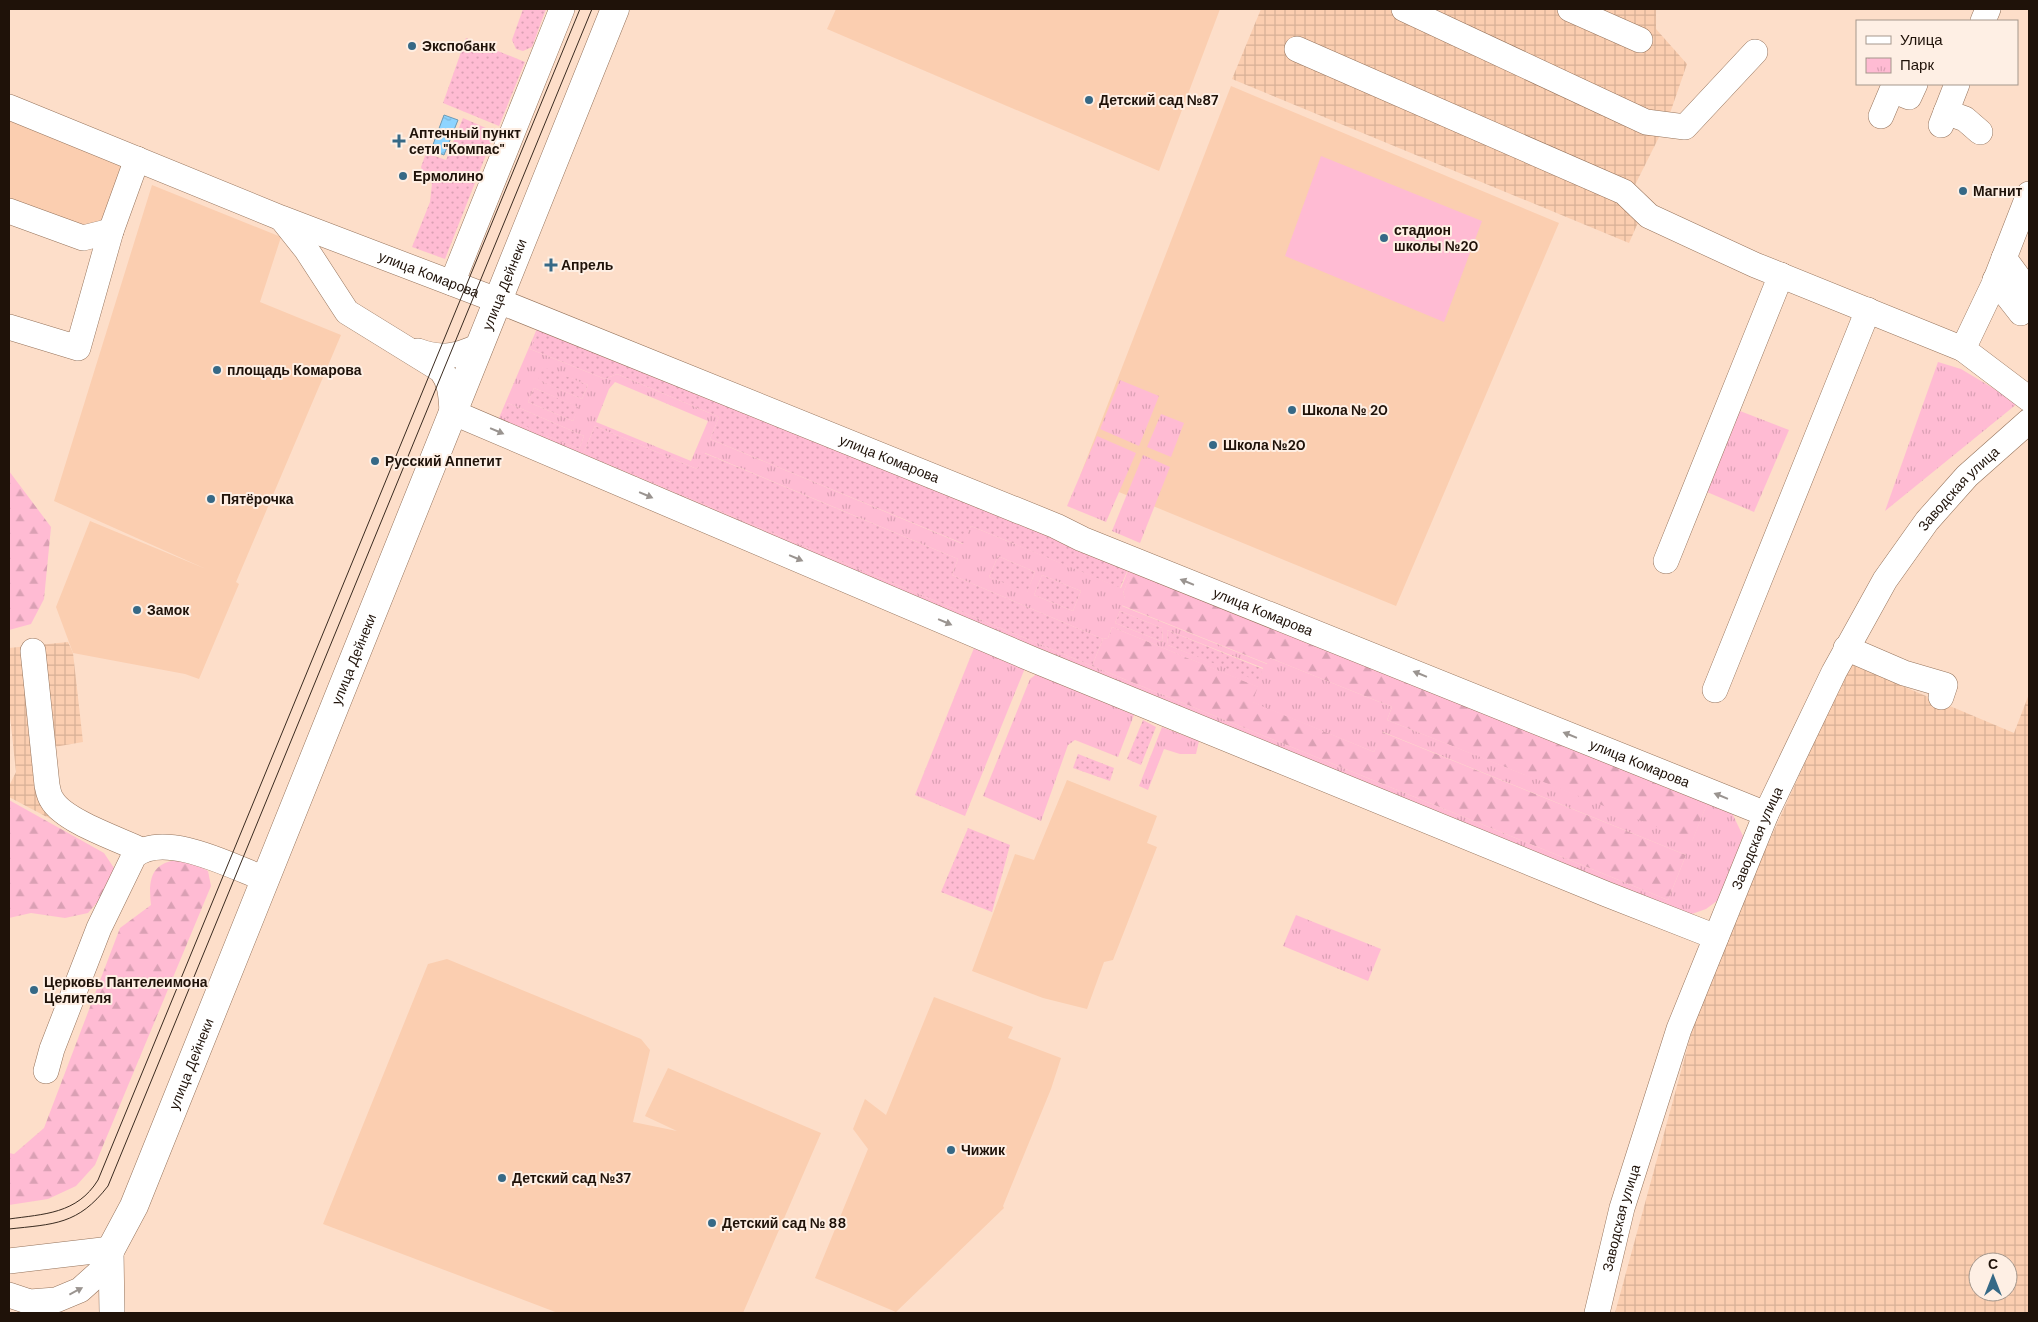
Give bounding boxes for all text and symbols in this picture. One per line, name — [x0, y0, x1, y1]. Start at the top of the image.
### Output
legend — [1856, 20, 2018, 85]
text: Улица — [1900, 30, 1943, 50]
place label: Экспобанк — [422, 37, 496, 55]
marker: Экспобанк — [406, 40, 418, 52]
text: Парк — [1900, 55, 1934, 75]
place label: Детский сад №87 — [1099, 91, 1219, 109]
marker: Детский сад №87 — [1083, 94, 1095, 106]
place label: Аптечный пункт сети "Компас" — [409, 124, 521, 158]
marker: Аптечный пункт сети "Компас" — [393, 135, 405, 147]
place label: Ермолино — [413, 167, 484, 185]
marker: Ермолино — [397, 170, 409, 182]
place label: Магнит — [1973, 182, 2023, 200]
marker: Магнит — [1957, 185, 1969, 197]
place label: стадион школы №20 — [1394, 221, 1478, 255]
marker: стадион школы №20 — [1378, 232, 1390, 244]
street label: улица Дейнеки — [478, 236, 531, 333]
street label: улица Комарова — [376, 247, 482, 302]
place label: Апрель — [561, 256, 614, 274]
marker: Апрель — [545, 259, 557, 271]
place label: площадь Комарова — [227, 361, 362, 379]
marker: площадь Комарова — [211, 364, 223, 376]
place label: Школа № 20 — [1302, 401, 1388, 419]
marker: Школа № 20 — [1286, 404, 1298, 416]
one-way arrow — [489, 428, 504, 436]
street label: улица Комарова — [837, 430, 942, 487]
place label: Школа №20 — [1223, 436, 1306, 454]
marker: Школа №20 — [1207, 439, 1219, 451]
street label: Заводская улица — [1914, 442, 2003, 534]
place label: Русский Аппетит — [385, 452, 502, 470]
marker: Русский Аппетит — [369, 455, 381, 467]
place label: Пятёрочка — [221, 490, 294, 508]
one-way arrow — [639, 491, 653, 499]
marker: Пятёрочка — [205, 493, 217, 505]
one-way arrow — [788, 555, 803, 563]
one-way arrow — [1180, 577, 1195, 585]
street label: улица Комарова — [1210, 584, 1316, 640]
place label: Замок — [147, 601, 190, 619]
marker: Замок — [131, 604, 143, 616]
street label: улица Дейнеки — [327, 611, 380, 708]
one-way arrow — [938, 619, 952, 627]
one-way arrow — [1412, 670, 1427, 678]
one-way arrow — [1562, 731, 1577, 739]
street label: улица Комарова — [1587, 735, 1693, 792]
street label: Заводская улица — [1727, 783, 1787, 892]
one-way arrow — [1713, 792, 1728, 800]
place label: Церковь Пантелеимона Целителя — [44, 973, 208, 1007]
marker: Церковь Пантелеимона Целителя — [28, 984, 40, 996]
street label: улица Дейнеки — [165, 1016, 218, 1112]
place label: Чижик — [961, 1141, 1006, 1159]
marker: Чижик — [945, 1144, 957, 1156]
street label: Заводская улица — [1598, 1162, 1644, 1273]
place label: Детский сад №37 — [512, 1169, 632, 1187]
marker: Детский сад №37 — [496, 1172, 508, 1184]
place label: Детский сад № 88 — [722, 1214, 846, 1232]
marker: Детский сад № 88 — [706, 1217, 718, 1229]
north arrow — [1968, 1252, 2018, 1302]
text: С — [1988, 1255, 1998, 1273]
one-way arrow — [69, 1287, 84, 1295]

